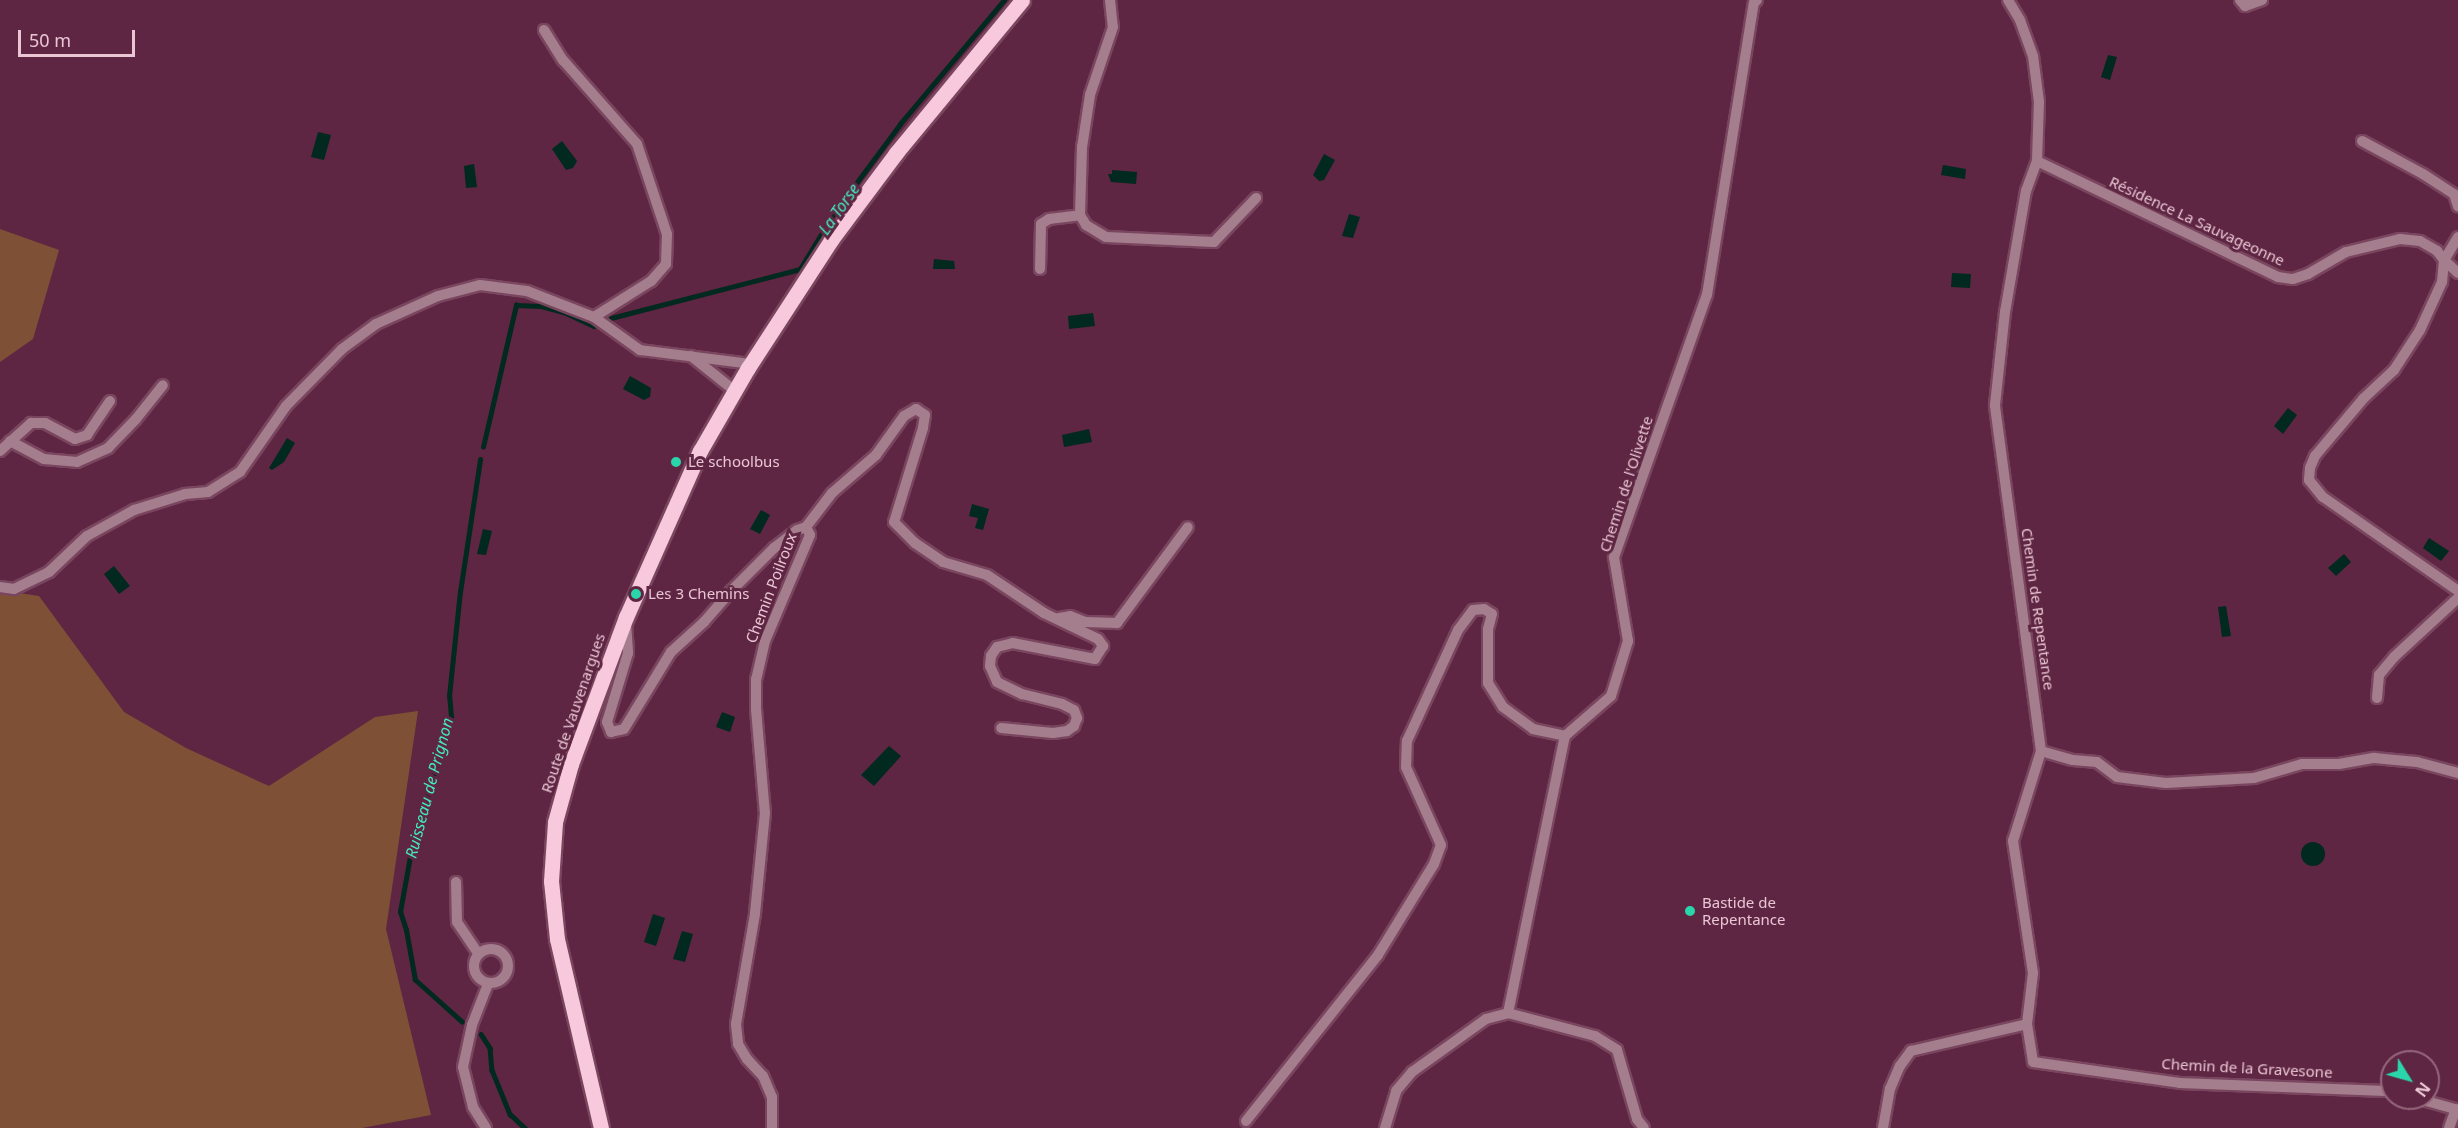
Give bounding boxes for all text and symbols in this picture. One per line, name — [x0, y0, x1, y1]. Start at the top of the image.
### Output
scale bar — [21, 18, 138, 56]
text: 50 m — [29, 28, 71, 52]
street label: Résidence La Sauvageonne — [2107, 172, 2287, 270]
water label: La Torse — [814, 180, 864, 238]
street label: Chemin de l'Olivette — [1596, 414, 1656, 554]
place label: Le schoolbus — [688, 453, 780, 471]
marker: Le schoolbus — [669, 455, 683, 469]
street label: Chemin de Repentance — [2018, 527, 2058, 691]
street label: Chemin Poilroux — [742, 530, 800, 646]
place label: Les 3 Chemins — [648, 585, 749, 603]
marker: Les 3 Chemins — [629, 587, 643, 601]
street label: Route de Vauvenargues — [537, 631, 609, 795]
water label: Ruisseau de Prignon — [401, 716, 457, 860]
place label: Bastide de Repentance — [1702, 893, 1786, 928]
marker: Bastide de Repentance — [1683, 904, 1697, 918]
north arrow — [2380, 1050, 2440, 1110]
street label: Chemin de la Gravesone — [2161, 1055, 2333, 1081]
text: N — [2410, 1078, 2435, 1101]

